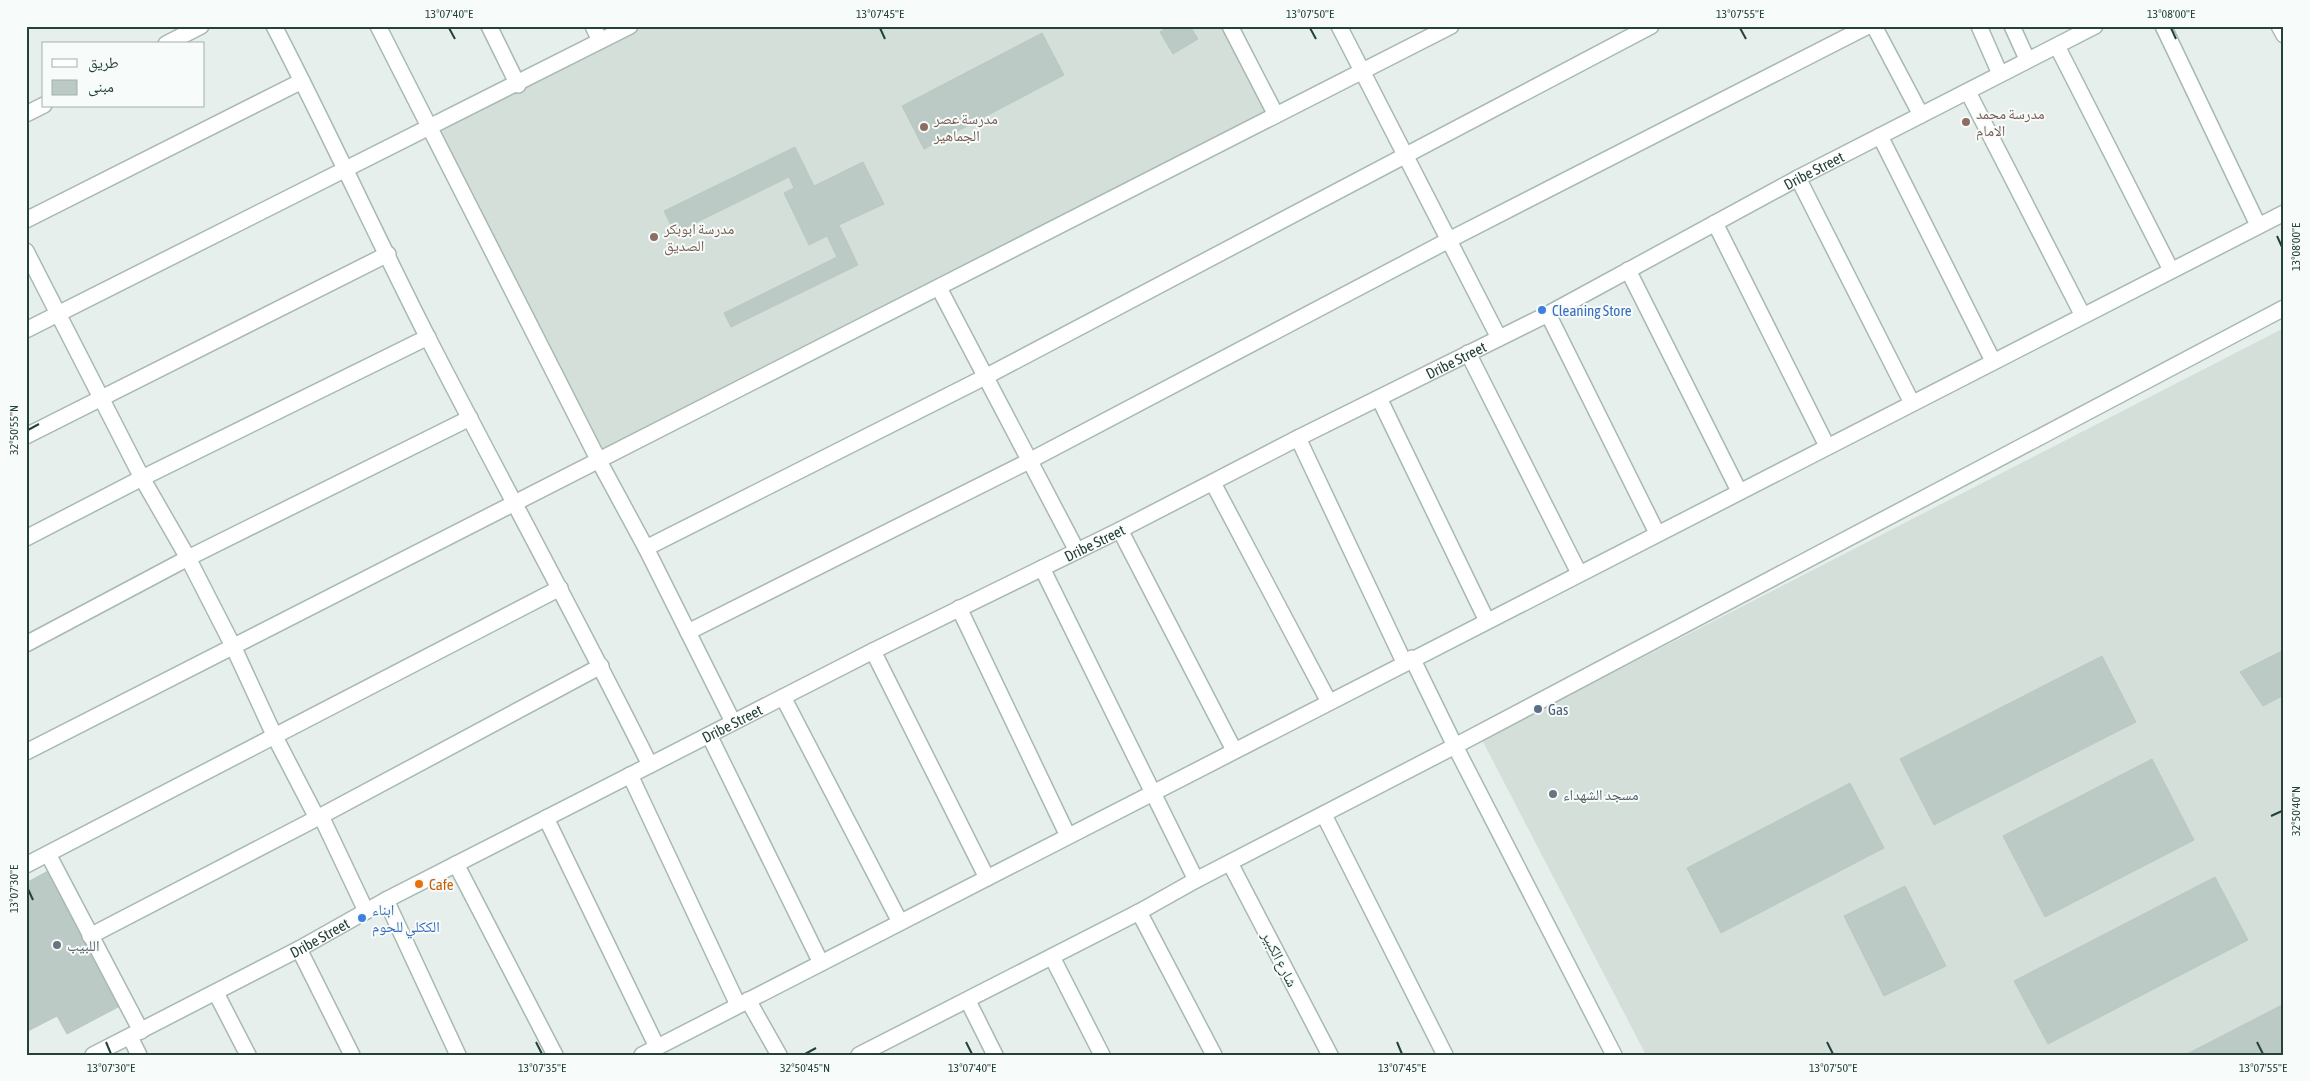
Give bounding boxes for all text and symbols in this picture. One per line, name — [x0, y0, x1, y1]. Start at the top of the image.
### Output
text: 13°07'40"E — [425, 7, 473, 21]
text: 13°07'45"E — [856, 7, 904, 21]
text: 13°07'50"E — [1286, 7, 1334, 21]
text: 13°07'55"E — [1716, 7, 1764, 21]
text: 13°08'00"E — [2147, 7, 2195, 21]
legend — [42, 42, 205, 108]
text: طريق — [88, 54, 119, 73]
text: مبنى — [88, 78, 114, 97]
place label: مدرسة محمد الامام — [1976, 105, 2045, 141]
place label: مدرسة عصر الجماهير — [933, 110, 998, 145]
marker: مدرسة محمد الامام — [1960, 116, 1972, 128]
marker: مدرسة عصر الجماهير — [918, 121, 930, 133]
street label: Dribe Street — [1781, 148, 1846, 193]
place label: مدرسة ابوبكر الصديق — [663, 220, 734, 256]
text: 13°08'00"E — [2289, 223, 2303, 271]
marker: مدرسة ابوبكر الصديق — [648, 231, 660, 243]
place label: Cleaning Store — [1552, 302, 1632, 319]
marker: Cleaning Store — [1536, 304, 1548, 316]
street label: Dribe Street — [1423, 338, 1489, 382]
text: 32°50'55"N — [7, 405, 21, 455]
street label: Dribe Street — [1061, 521, 1128, 565]
street label: Dribe Street — [699, 701, 765, 746]
place label: Gas — [1548, 701, 1568, 718]
marker: Gas — [1532, 703, 1544, 715]
place label: مسجد الشهداء — [1563, 786, 1639, 804]
text: 32°50'40"N — [2289, 786, 2303, 836]
marker: مسجد الشهداء — [1547, 788, 1559, 800]
text: 13°07'30"E — [7, 865, 21, 913]
place label: Cafe — [429, 876, 454, 893]
marker: Cafe — [413, 878, 425, 890]
place label: ابناء الككلي للحوم — [372, 901, 440, 938]
marker: ابناء الككلي للحوم — [356, 912, 368, 924]
street label: Dribe Street — [287, 914, 352, 961]
street label: شارع الكبير — [1257, 927, 1301, 991]
place label: اللبيب — [67, 937, 99, 954]
marker: اللبيب — [51, 939, 63, 951]
text: 13°07'30"E — [87, 1061, 135, 1075]
text: 13°07'35"E — [518, 1061, 566, 1075]
text: 32°50'45"N — [780, 1061, 830, 1075]
text: 13°07'40"E — [948, 1061, 996, 1075]
text: 13°07'45"E — [1378, 1061, 1426, 1075]
text: 13°07'50"E — [1809, 1061, 1857, 1075]
text: 13°07'55"E — [2239, 1061, 2287, 1075]

